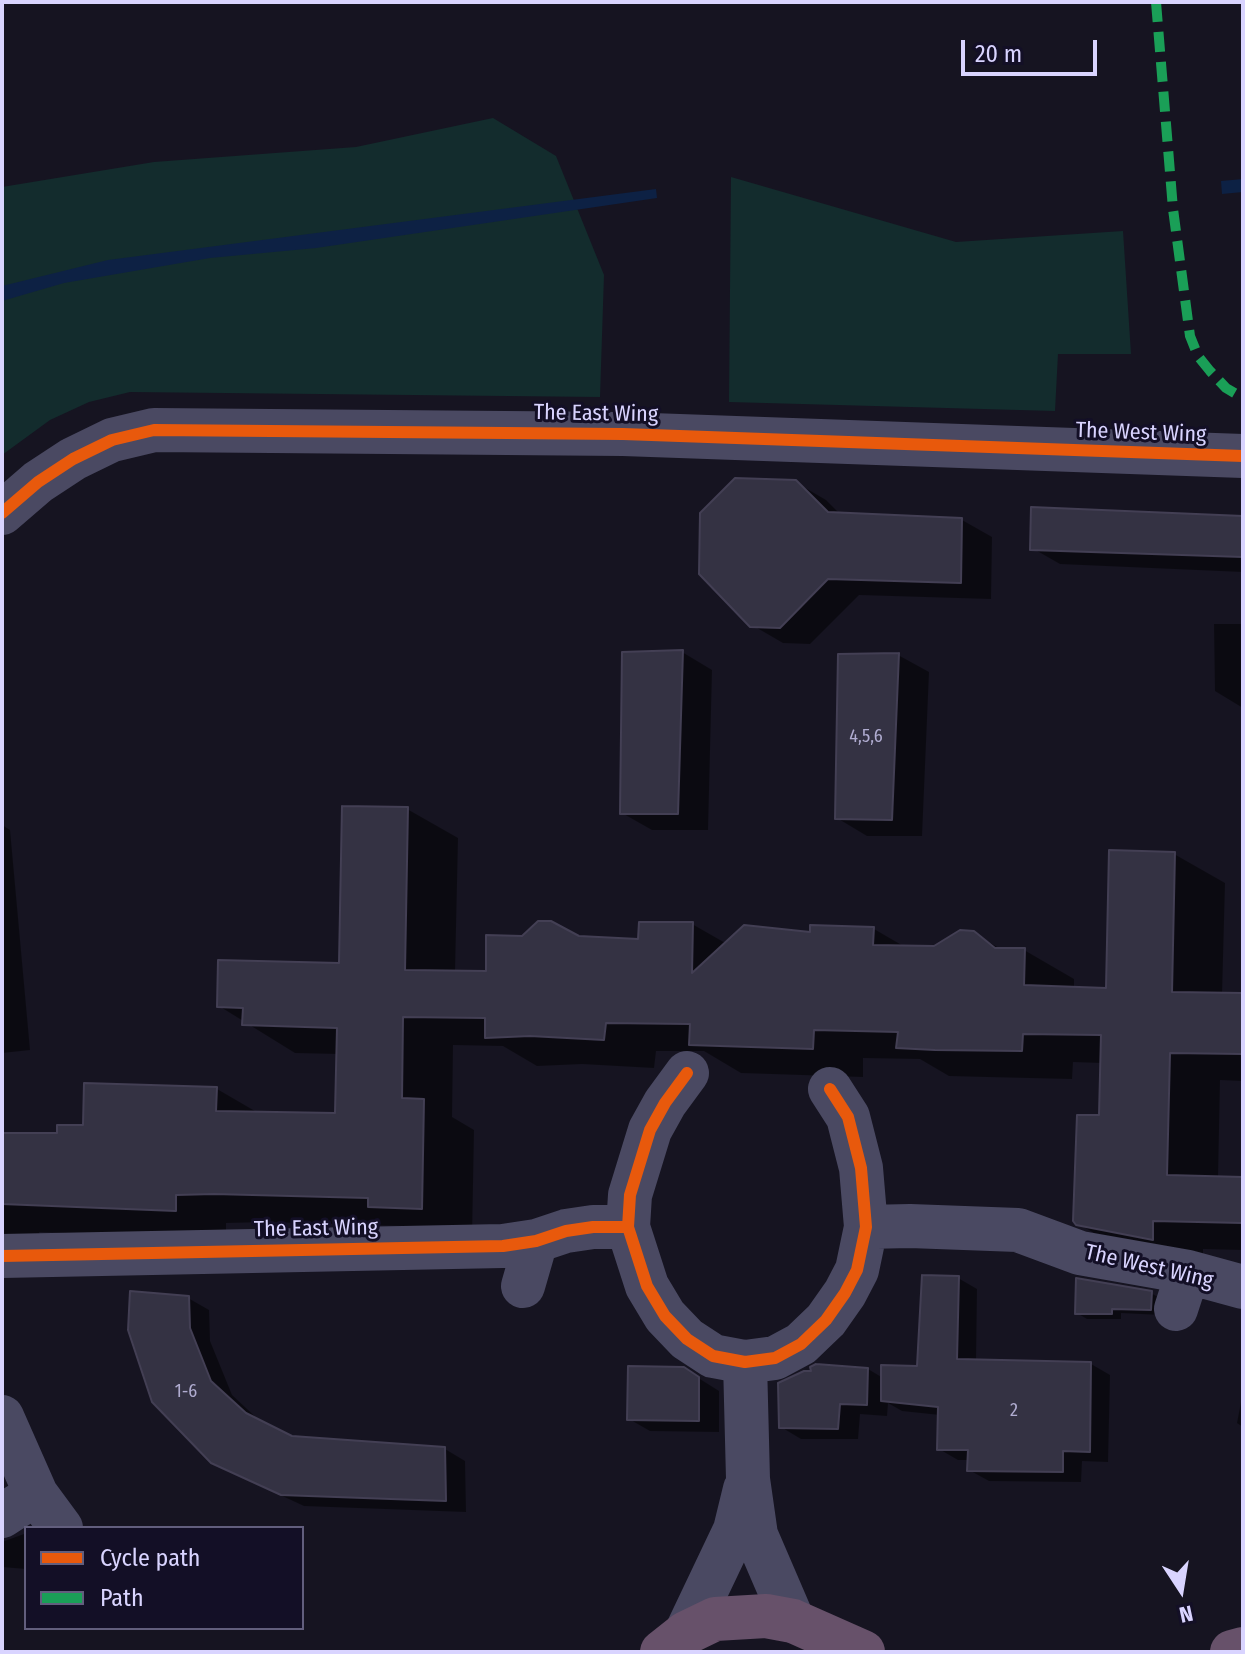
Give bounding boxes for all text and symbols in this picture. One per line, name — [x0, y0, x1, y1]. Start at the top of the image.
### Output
scale bar — [965, 24, 1101, 74]
text: 20 m — [975, 40, 1022, 68]
street label: The East Wing — [534, 400, 658, 428]
street label: The West Wing — [1075, 418, 1207, 448]
house number: 4,5,6 — [849, 726, 883, 748]
street label: The East Wing — [254, 1215, 378, 1243]
street label: The West Wing — [1082, 1239, 1216, 1295]
house number: 1-6 — [175, 1381, 197, 1403]
house number: 2 — [1010, 1400, 1018, 1422]
legend — [24, 1526, 304, 1630]
text: Cycle path — [100, 1544, 200, 1572]
north arrow — [1141, 1550, 1221, 1630]
text: Path — [100, 1584, 144, 1612]
text: N — [1177, 1599, 1195, 1629]

